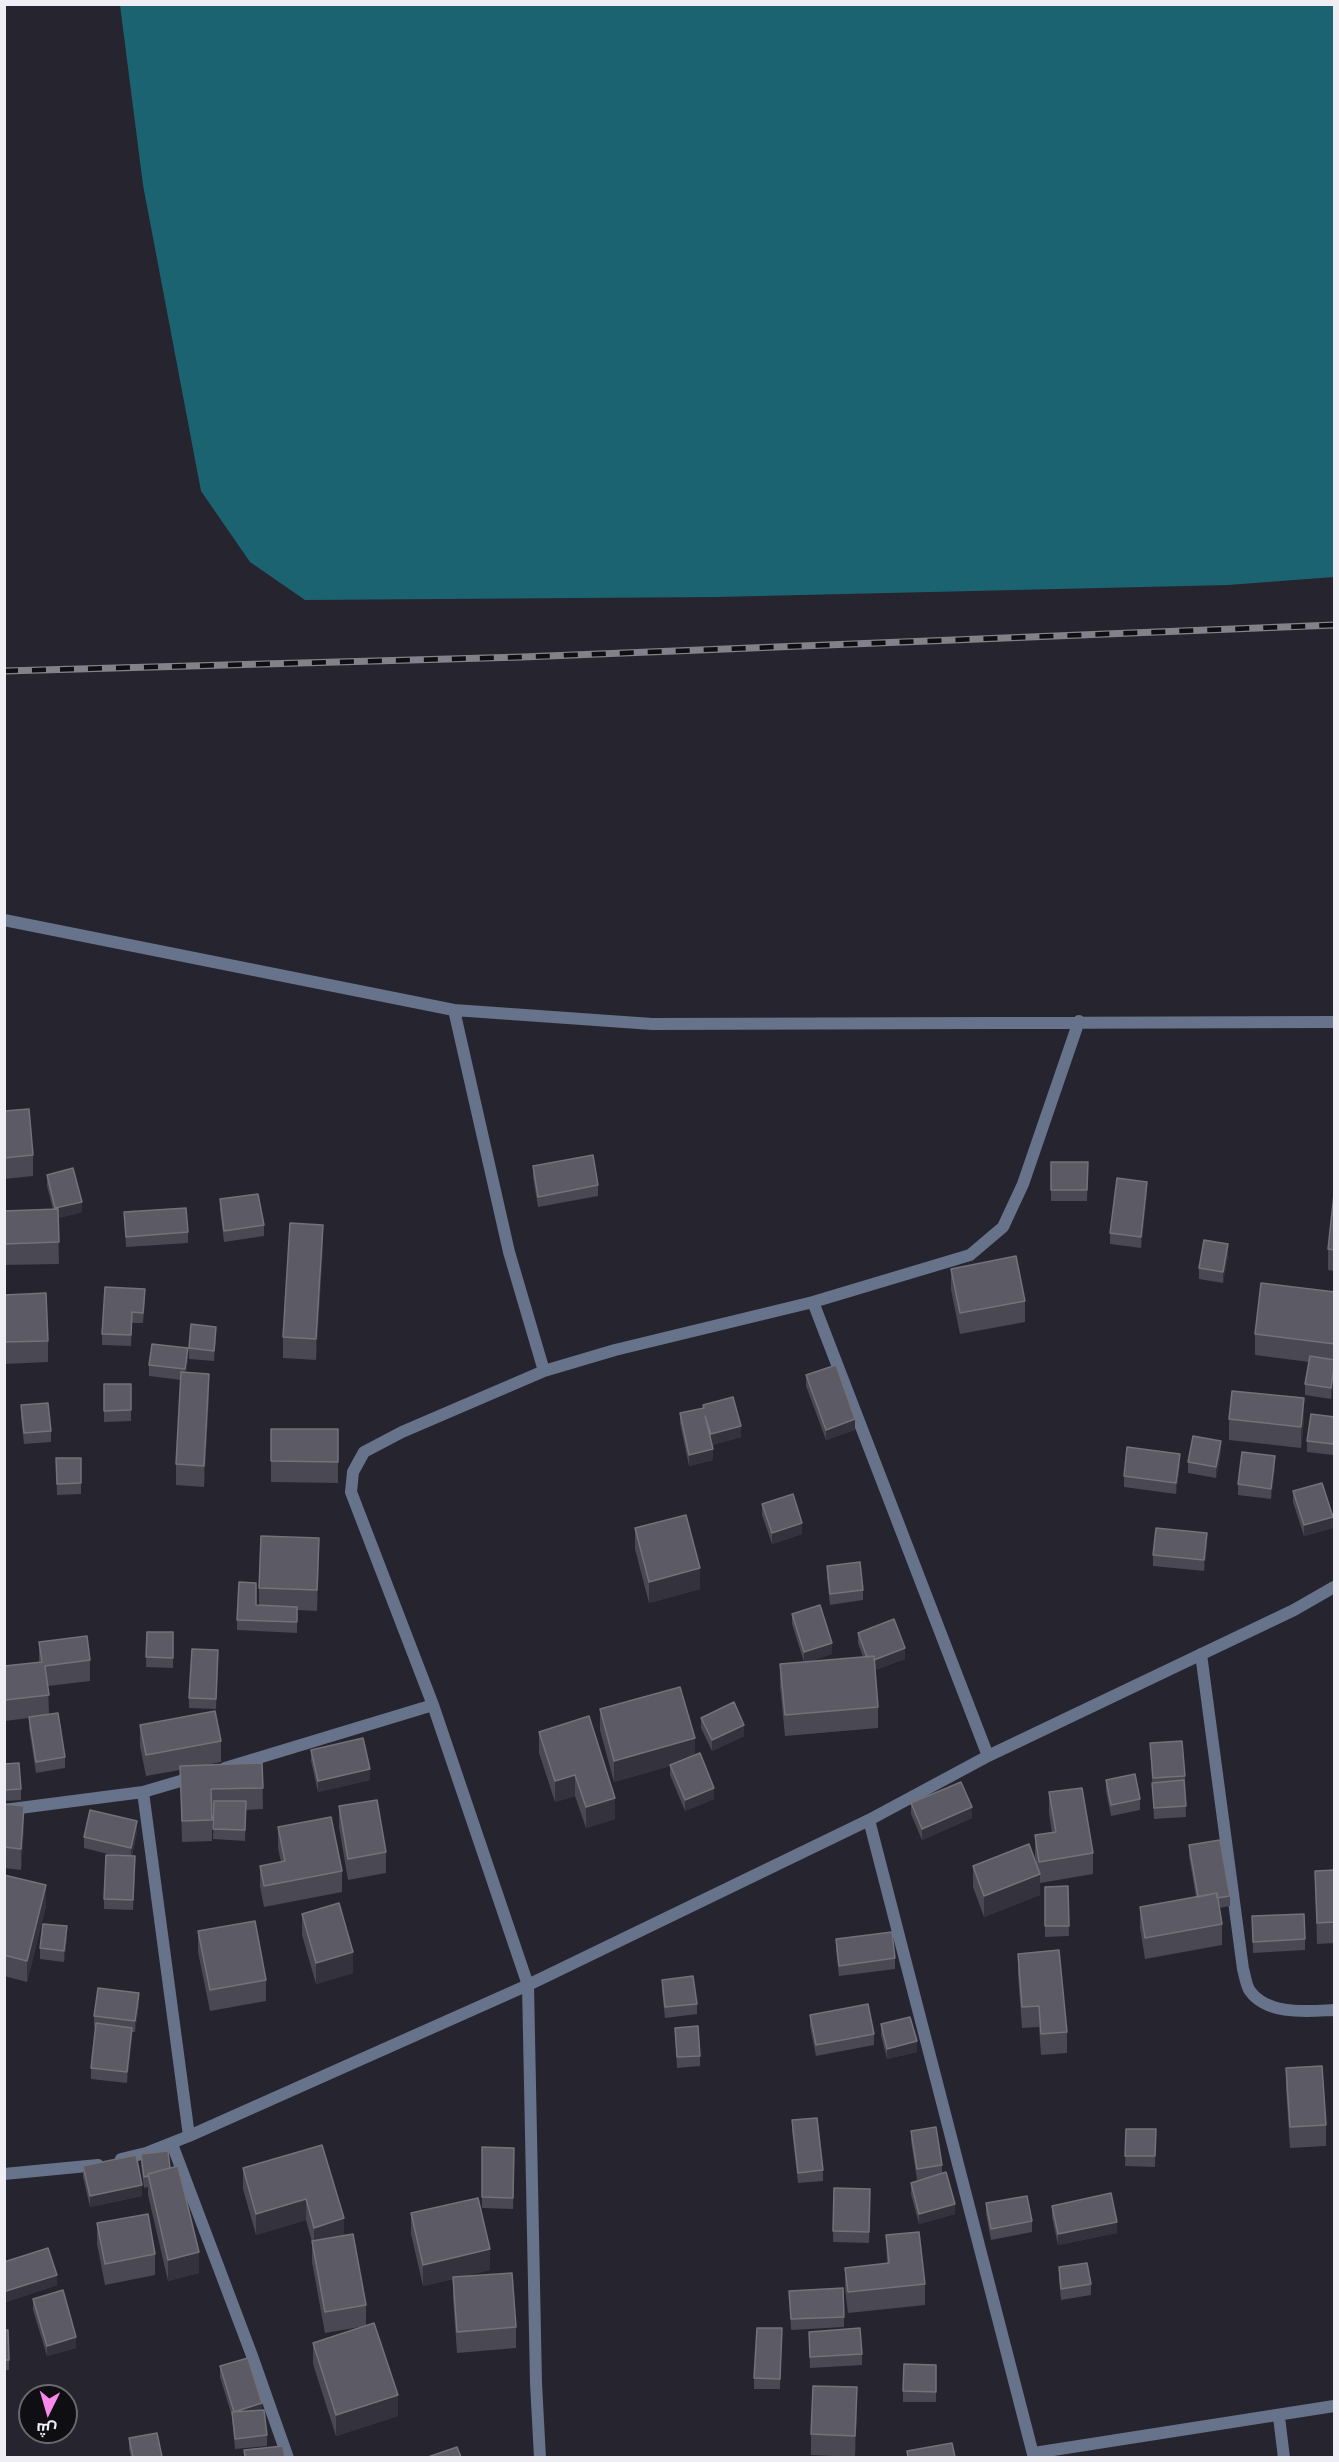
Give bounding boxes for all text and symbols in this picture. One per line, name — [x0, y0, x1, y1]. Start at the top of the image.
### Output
north arrow — [18, 2384, 78, 2444]
text: ش — [36, 2420, 58, 2440]

